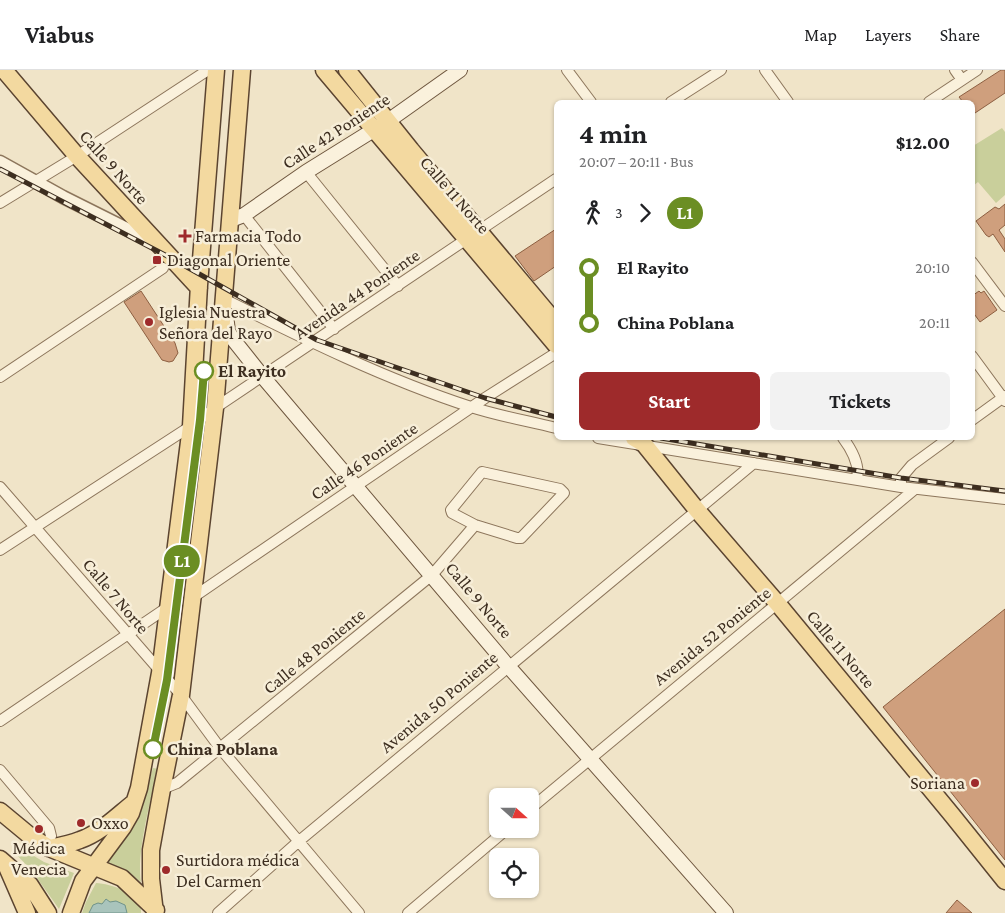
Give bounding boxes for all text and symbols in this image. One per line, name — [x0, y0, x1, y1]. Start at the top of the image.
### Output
text: Viabus — [25, 21, 94, 48]
text: Map — [804, 25, 837, 45]
text: Layers — [865, 25, 912, 45]
text: Share — [940, 25, 980, 45]
street label: Calle 42 Poniente — [279, 89, 393, 173]
text: 4 min — [579, 118, 647, 149]
street label: Calle 9 Norte — [75, 126, 153, 208]
text: $12.00 — [896, 132, 950, 153]
street label: Calle 11 Norte — [416, 152, 494, 238]
text: 20:07 – 20:11 · Bus — [579, 153, 693, 170]
icon: walk — [579, 199, 607, 227]
icon: forward — [631, 199, 659, 227]
text: L1 — [677, 203, 693, 223]
text: 3 — [615, 204, 623, 221]
place label: Farmacia Todo — [195, 226, 301, 246]
marker: Farmacia Todo — [179, 230, 191, 242]
street label: Avenida 44 Poniente — [291, 245, 423, 343]
place label: Diagonal Oriente — [167, 250, 290, 270]
marker: Diagonal Oriente — [151, 254, 163, 266]
text: El Rayito — [617, 257, 689, 278]
text: 20:10 — [915, 259, 950, 276]
place label: Iglesia Nuestra Señora del Rayo — [159, 302, 272, 343]
text: China Poblana — [617, 312, 734, 333]
text: 20:11 — [919, 314, 950, 331]
marker: Iglesia Nuestra Señora del Rayo — [143, 316, 155, 328]
marker: El Rayito — [194, 361, 214, 381]
place label: El Rayito — [218, 361, 286, 381]
button: Start — [579, 372, 760, 430]
button: Tickets — [770, 372, 950, 430]
street label: Calle 46 Poniente — [307, 418, 421, 504]
line badge: L1 — [160, 545, 204, 577]
text: L1 — [174, 551, 190, 571]
street label: Calle 7 Norte — [79, 554, 153, 638]
street label: Calle 9 Norte — [441, 558, 517, 642]
street label: Avenida 52 Poniente — [649, 583, 775, 689]
street label: Calle 48 Poniente — [259, 604, 369, 698]
street label: Calle 11 Norte — [803, 606, 879, 692]
street label: Avenida 50 Poniente — [376, 647, 502, 757]
marker: China Poblana — [143, 739, 163, 759]
place label: China Poblana — [167, 739, 278, 759]
place label: Soriana — [910, 773, 965, 793]
marker: Soriana — [969, 777, 981, 789]
north arrow — [489, 788, 539, 838]
map controls — [489, 788, 539, 898]
place label: Oxxo — [91, 813, 129, 833]
marker: Oxxo — [75, 817, 87, 829]
marker: Médica Venecia — [33, 823, 45, 835]
place label: Médica Venecia — [11, 838, 67, 879]
button: locate — [489, 848, 539, 898]
place label: Surtidora médica Del Carmen — [176, 850, 300, 891]
marker: Surtidora médica Del Carmen — [160, 864, 172, 876]

